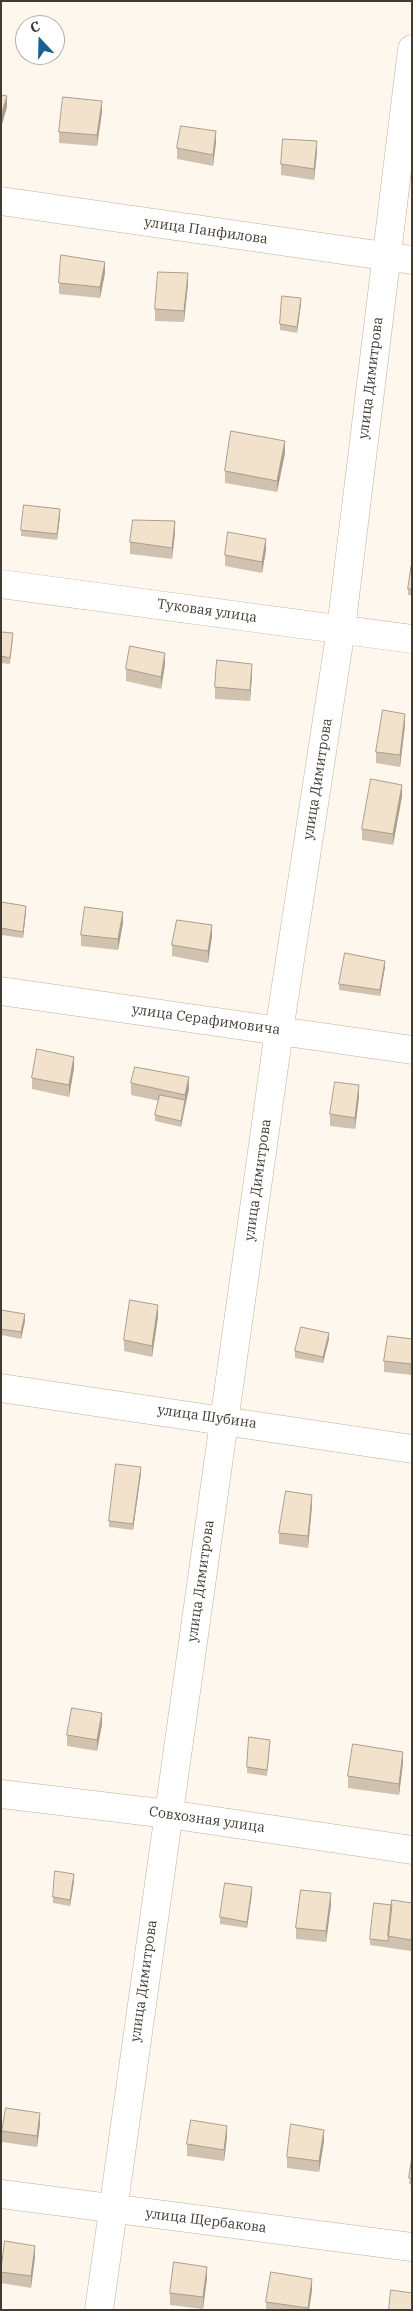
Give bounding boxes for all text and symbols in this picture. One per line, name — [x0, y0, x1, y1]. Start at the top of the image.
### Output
north arrow — [15, 15, 65, 65]
text: С — [27, 17, 43, 37]
street label: улица Панфилова — [143, 214, 269, 248]
street label: улица Димитрова — [355, 316, 387, 440]
street label: Туковая улица — [156, 596, 258, 626]
street label: улица Димитрова — [300, 717, 336, 841]
street label: улица Серафимовича — [131, 1001, 281, 1039]
street label: улица Димитрова — [241, 1118, 275, 1242]
street label: улица Шубина — [156, 1402, 258, 1432]
street label: улица Димитрова — [184, 1519, 218, 1643]
street label: Совхозная улица — [148, 1804, 266, 1836]
street label: улица Димитрова — [127, 1919, 161, 2043]
street label: улица Щербакова — [145, 2205, 267, 2237]

